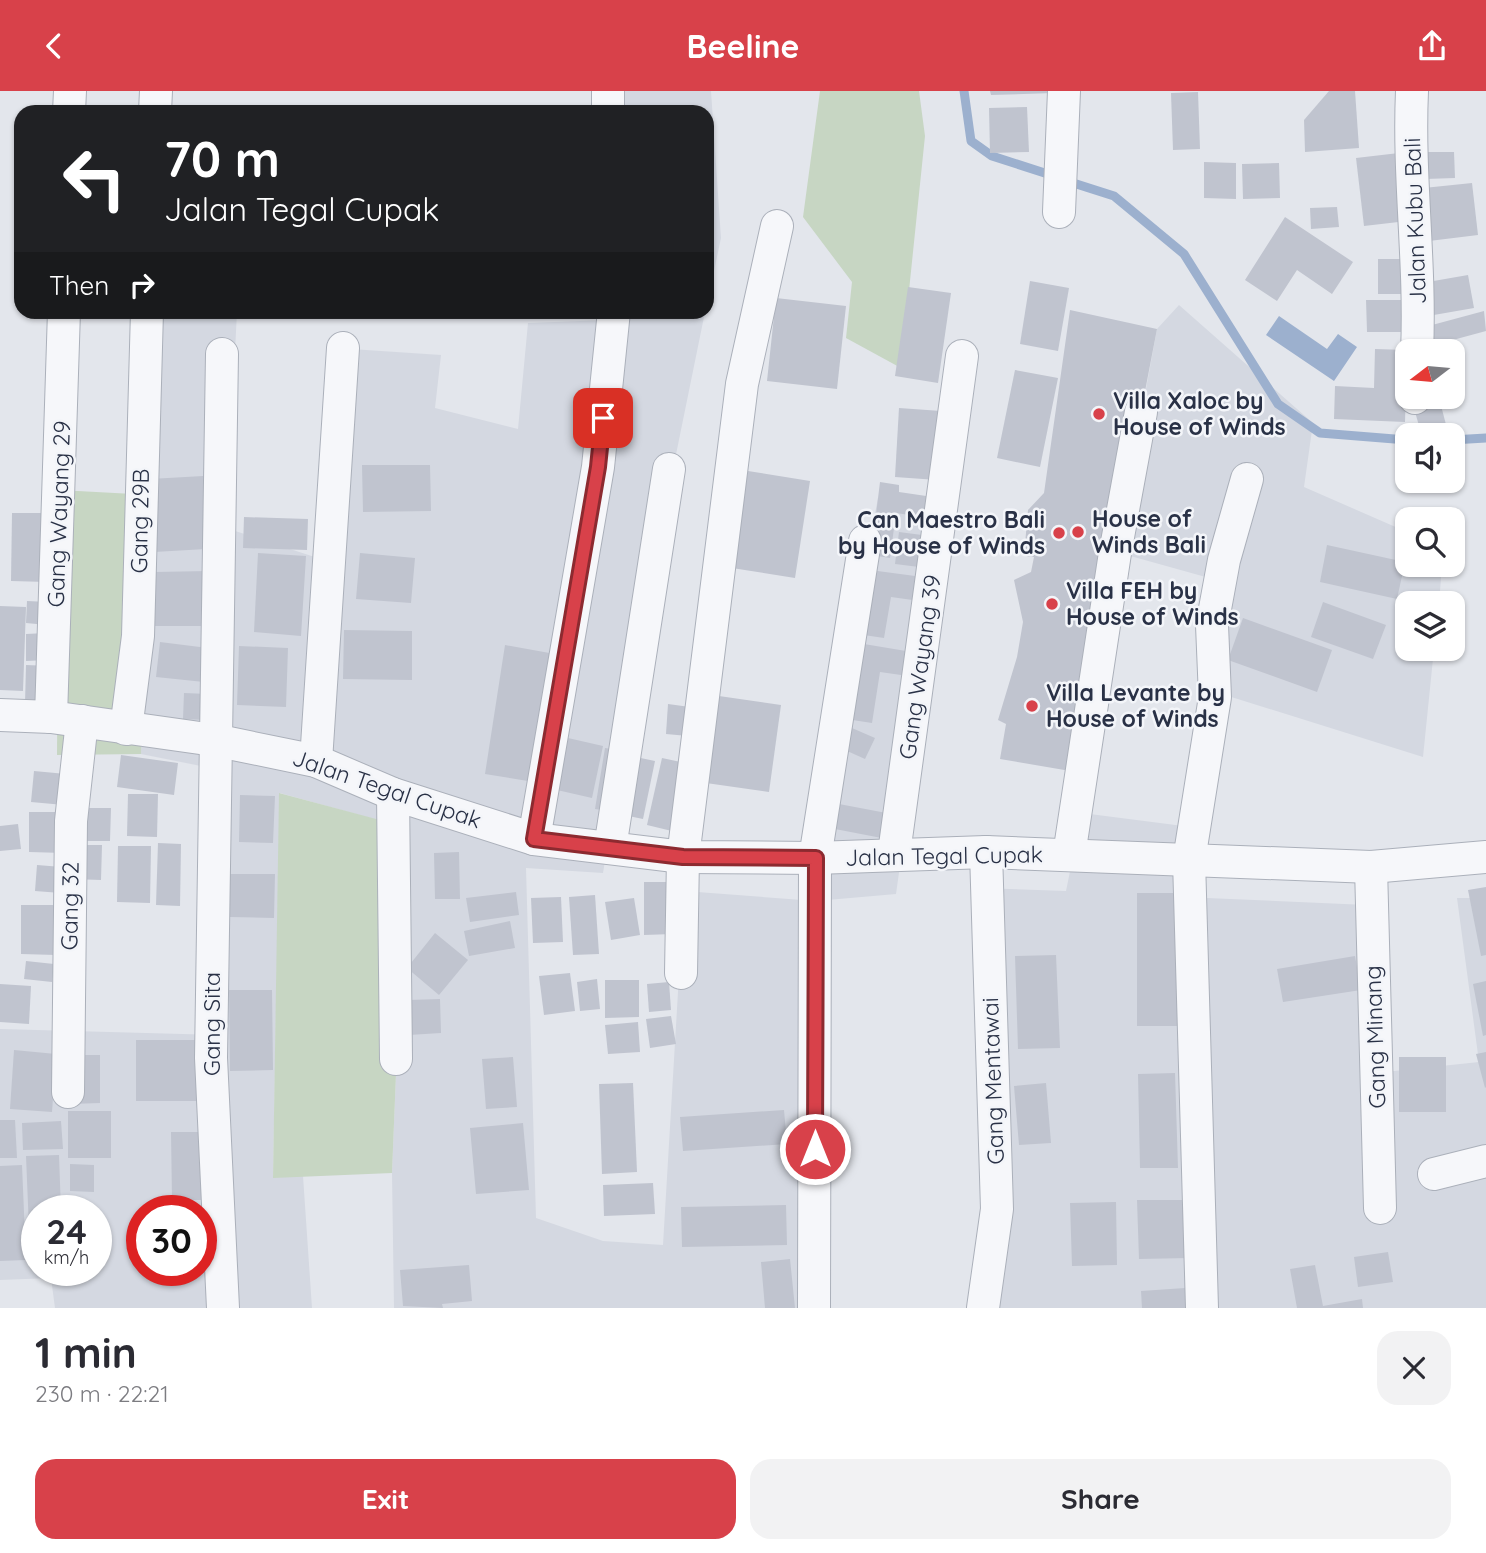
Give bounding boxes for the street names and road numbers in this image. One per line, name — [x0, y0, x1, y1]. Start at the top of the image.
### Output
street label: Jalan Kubu Bali — [1397, 137, 1432, 305]
street label: Gang Wayang 29 — [41, 420, 76, 608]
street label: Gang 29B — [124, 468, 155, 574]
street label: Gang Wayang 39 — [892, 573, 947, 761]
street label: Jalan Tegal Cupak — [289, 743, 485, 834]
street label: Jalan Tegal Cupak — [845, 839, 1043, 872]
street label: Gang 32 — [54, 861, 85, 951]
street label: Gang Minang — [1358, 965, 1391, 1109]
street label: Gang Sita — [197, 972, 226, 1076]
street label: Gang Mentawai — [975, 997, 1010, 1165]

